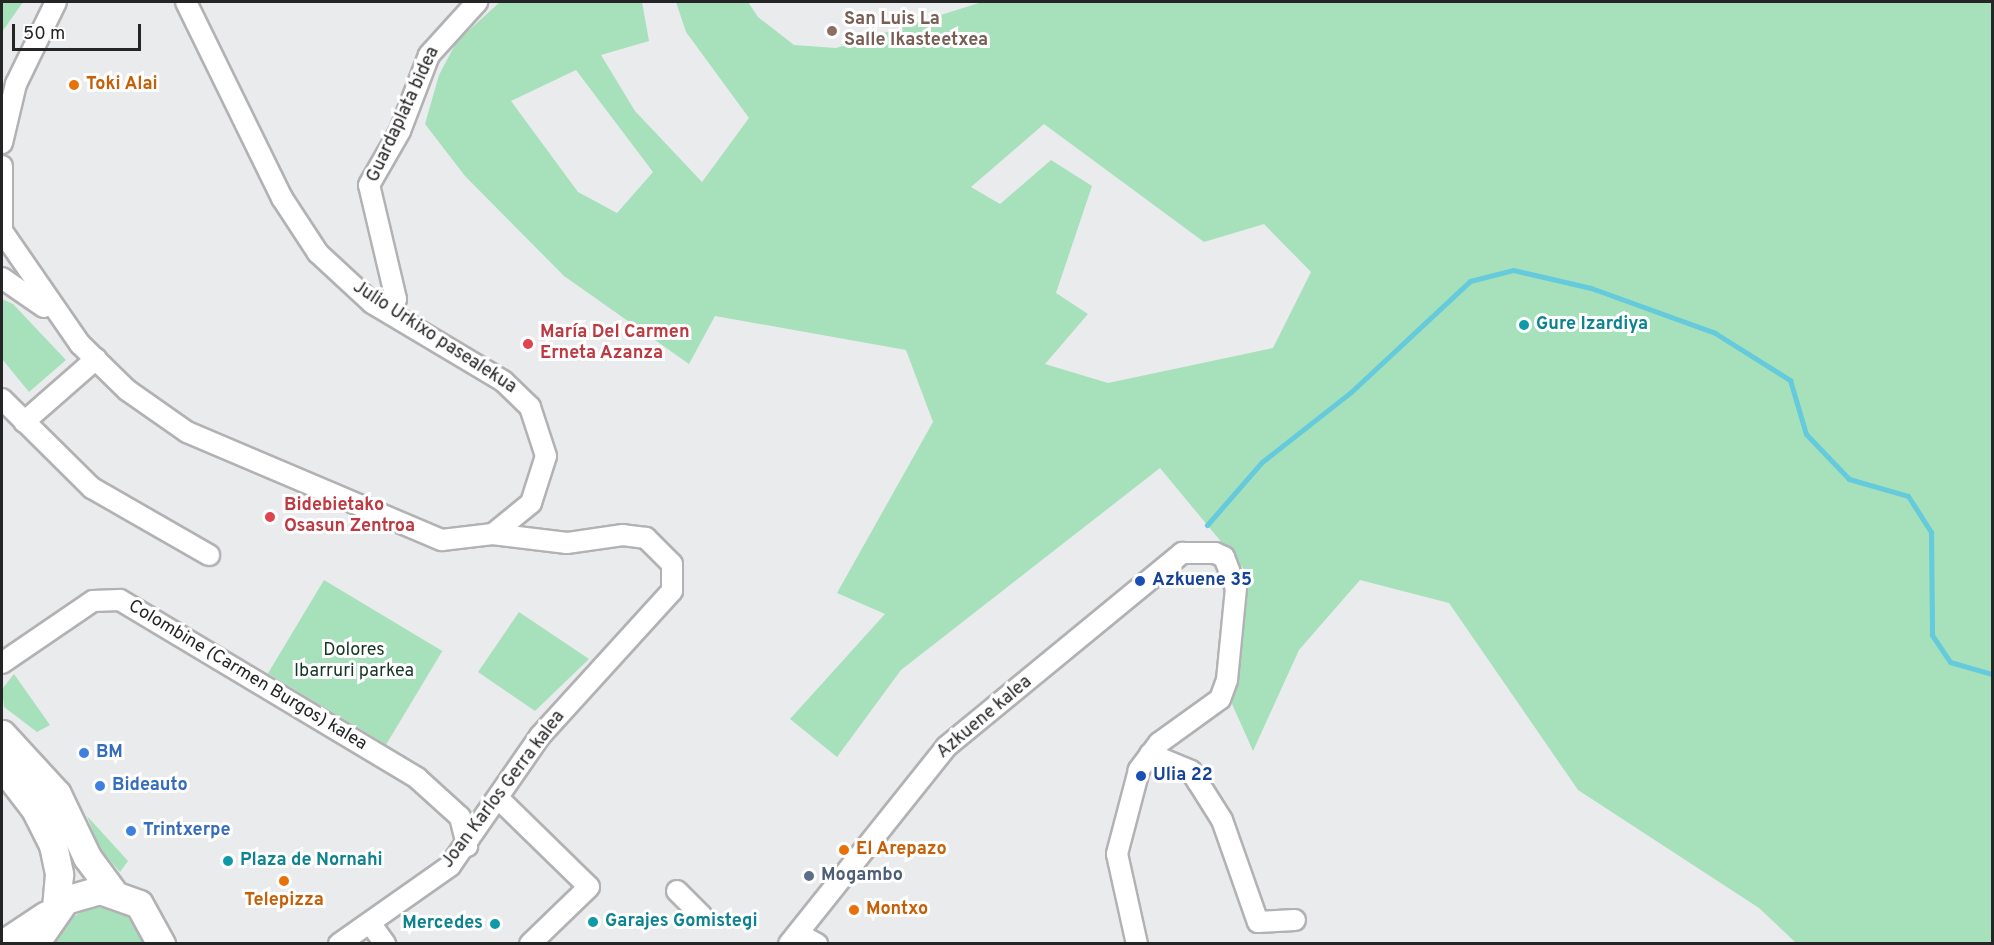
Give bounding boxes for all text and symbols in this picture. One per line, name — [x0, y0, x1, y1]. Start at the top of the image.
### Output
place label: San Luis La Salle Ikasteetxea — [844, 10, 988, 52]
scale bar — [15, 12, 144, 50]
text: 50 m — [23, 23, 65, 46]
marker: San Luis La Salle Ikasteetxea — [825, 24, 839, 38]
street label: Guardaplata bidea — [363, 44, 445, 186]
place label: Toki Alai — [86, 74, 158, 96]
marker: Toki Alai — [67, 78, 81, 92]
street label: Julio Urkixo pasealekua — [348, 277, 520, 399]
place label: Gure Izardiya — [1536, 314, 1648, 336]
marker: Gure Izardiya — [1517, 318, 1531, 332]
place label: María Del Carmen Erneta Azanza — [540, 323, 690, 366]
marker: María Del Carmen Erneta Azanza — [521, 337, 535, 351]
place label: Bidebietako Osasun Zentroa — [284, 496, 415, 538]
marker: Bidebietako Osasun Zentroa — [261, 508, 279, 526]
place label: Azkuene 35 — [1152, 570, 1252, 592]
marker: Azkuene 35 — [1133, 574, 1147, 588]
street label: Colombine (Carmen Burgos) kalea — [124, 596, 370, 756]
park label: Dolores Ibarruri parkea — [294, 641, 414, 684]
street label: Azkuene kalea — [933, 672, 1037, 764]
street label: Joan Karlos Gerra kalea — [438, 707, 570, 873]
place label: BM — [96, 742, 123, 764]
marker: BM — [77, 746, 91, 760]
place label: Ulia 22 — [1153, 765, 1213, 787]
marker: Ulia 22 — [1134, 769, 1148, 783]
place label: Bideauto — [112, 775, 188, 797]
marker: Bideauto — [93, 779, 107, 793]
place label: Trintxerpe — [143, 820, 230, 842]
marker: Trintxerpe — [124, 824, 138, 838]
place label: El Arepazo — [856, 839, 947, 861]
marker: El Arepazo — [837, 843, 851, 857]
place label: Plaza de Nornahi — [240, 850, 383, 872]
marker: Plaza de Nornahi — [221, 854, 235, 868]
place label: Mogambo — [821, 865, 903, 887]
marker: Mogambo — [802, 869, 816, 883]
marker: Telepizza — [277, 874, 291, 888]
place label: Telepizza — [244, 890, 324, 912]
place label: Montxo — [866, 899, 928, 921]
marker: Montxo — [847, 903, 861, 917]
place label: Garajes Gomistegi — [605, 911, 758, 933]
place label: Mercedes — [402, 913, 483, 935]
marker: Garajes Gomistegi — [586, 915, 600, 929]
marker: Mercedes — [488, 917, 502, 931]

